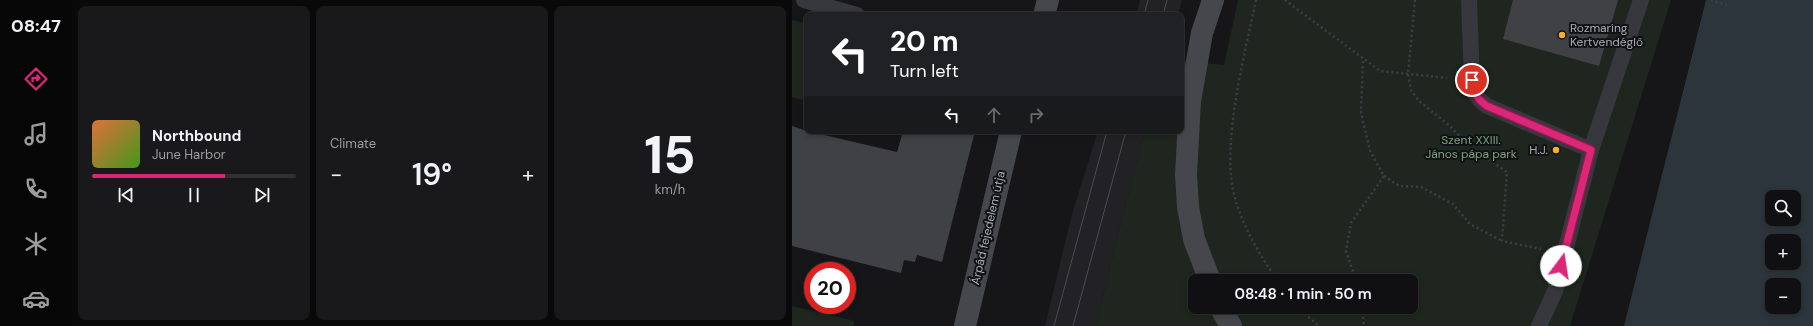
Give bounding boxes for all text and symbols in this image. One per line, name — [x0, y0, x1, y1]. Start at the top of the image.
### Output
text: 08:47 — [11, 14, 61, 38]
place label: Rozmaring Kertvendéglő — [1570, 20, 1643, 50]
text: 20 m — [890, 23, 959, 60]
icon: left — [824, 28, 876, 80]
marker: Rozmaring Kertvendéglő — [1557, 30, 1567, 40]
text: Turn left — [890, 59, 959, 83]
pin — [1455, 63, 1489, 97]
icon: directions — [22, 65, 50, 93]
icon: arrive — [1461, 69, 1483, 91]
icon: left — [941, 104, 963, 126]
icon: ahead — [983, 104, 1005, 126]
icon: right — [1025, 104, 1047, 126]
icon: music — [22, 120, 50, 148]
text: 15 — [644, 121, 696, 189]
text: Northbound — [152, 126, 241, 146]
park label: Szent XXIII. János pápa park — [1425, 132, 1517, 162]
text: Climate — [330, 135, 376, 152]
place label: H.J. — [1529, 142, 1548, 158]
marker: H.J. — [1551, 145, 1561, 155]
text: June Harbor — [152, 146, 226, 163]
text: 19° — [412, 155, 452, 194]
text: − — [330, 160, 342, 189]
text: + — [522, 160, 534, 189]
street label: Árpád fejedelem útja — [967, 170, 1009, 286]
icon: phone — [22, 175, 50, 203]
text: km/h — [655, 181, 685, 198]
icon: previous — [115, 184, 137, 206]
icon: pause — [183, 184, 205, 206]
icon: next — [251, 184, 273, 206]
map controls — [1765, 190, 1801, 314]
button: search — [1765, 190, 1801, 226]
icon: climate — [22, 230, 50, 258]
button: + — [1765, 234, 1801, 270]
position arrow — [1540, 245, 1582, 287]
speed limit sign: 20 — [804, 262, 856, 314]
button: − — [1765, 278, 1801, 314]
text: 08:48 · 1 min · 50 m — [1234, 284, 1372, 304]
icon: car — [22, 285, 50, 313]

